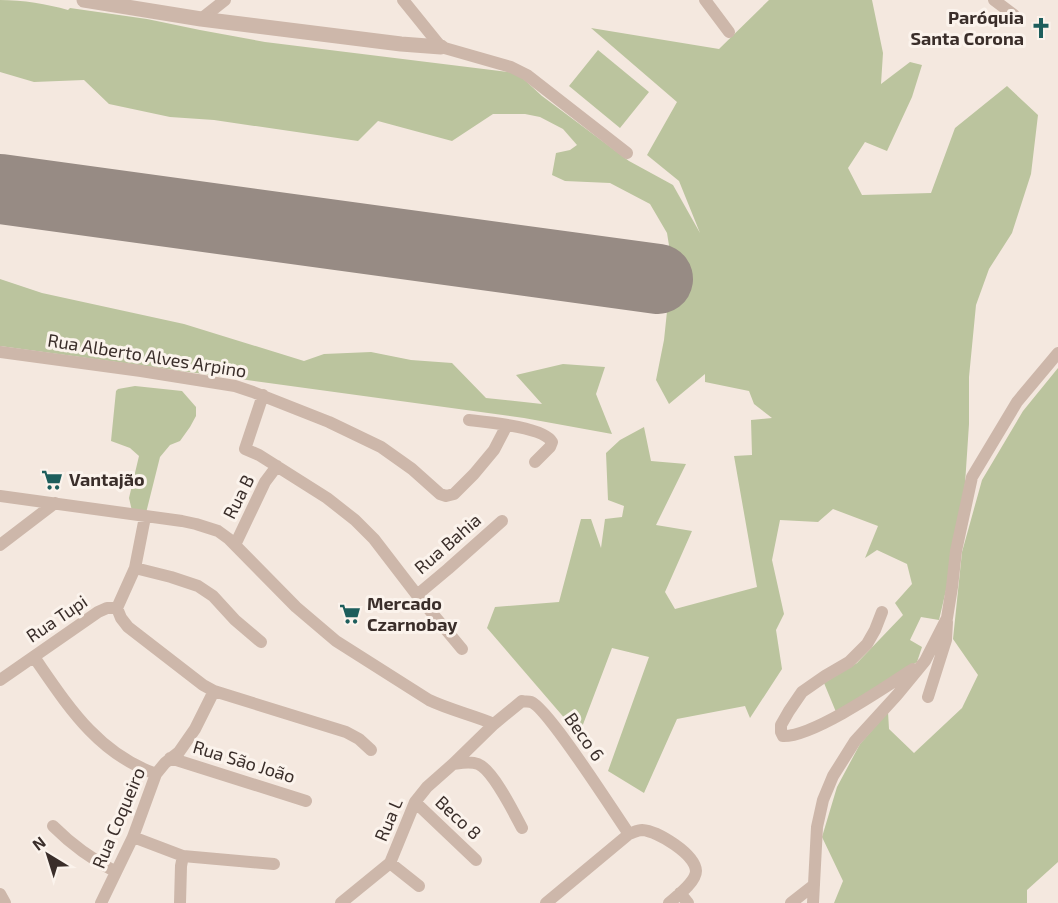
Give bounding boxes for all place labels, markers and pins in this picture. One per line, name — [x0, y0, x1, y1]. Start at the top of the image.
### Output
place label: Paróquia Santa Corona — [910, 6, 1024, 49]
church icon: Paróquia Santa Corona — [1029, 16, 1053, 40]
supermarket icon: Vantajão — [40, 468, 64, 492]
place label: Vantajão — [69, 468, 145, 490]
place label: Mercado Czarnobay — [367, 592, 458, 635]
supermarket icon: Mercado Czarnobay — [338, 602, 362, 626]

